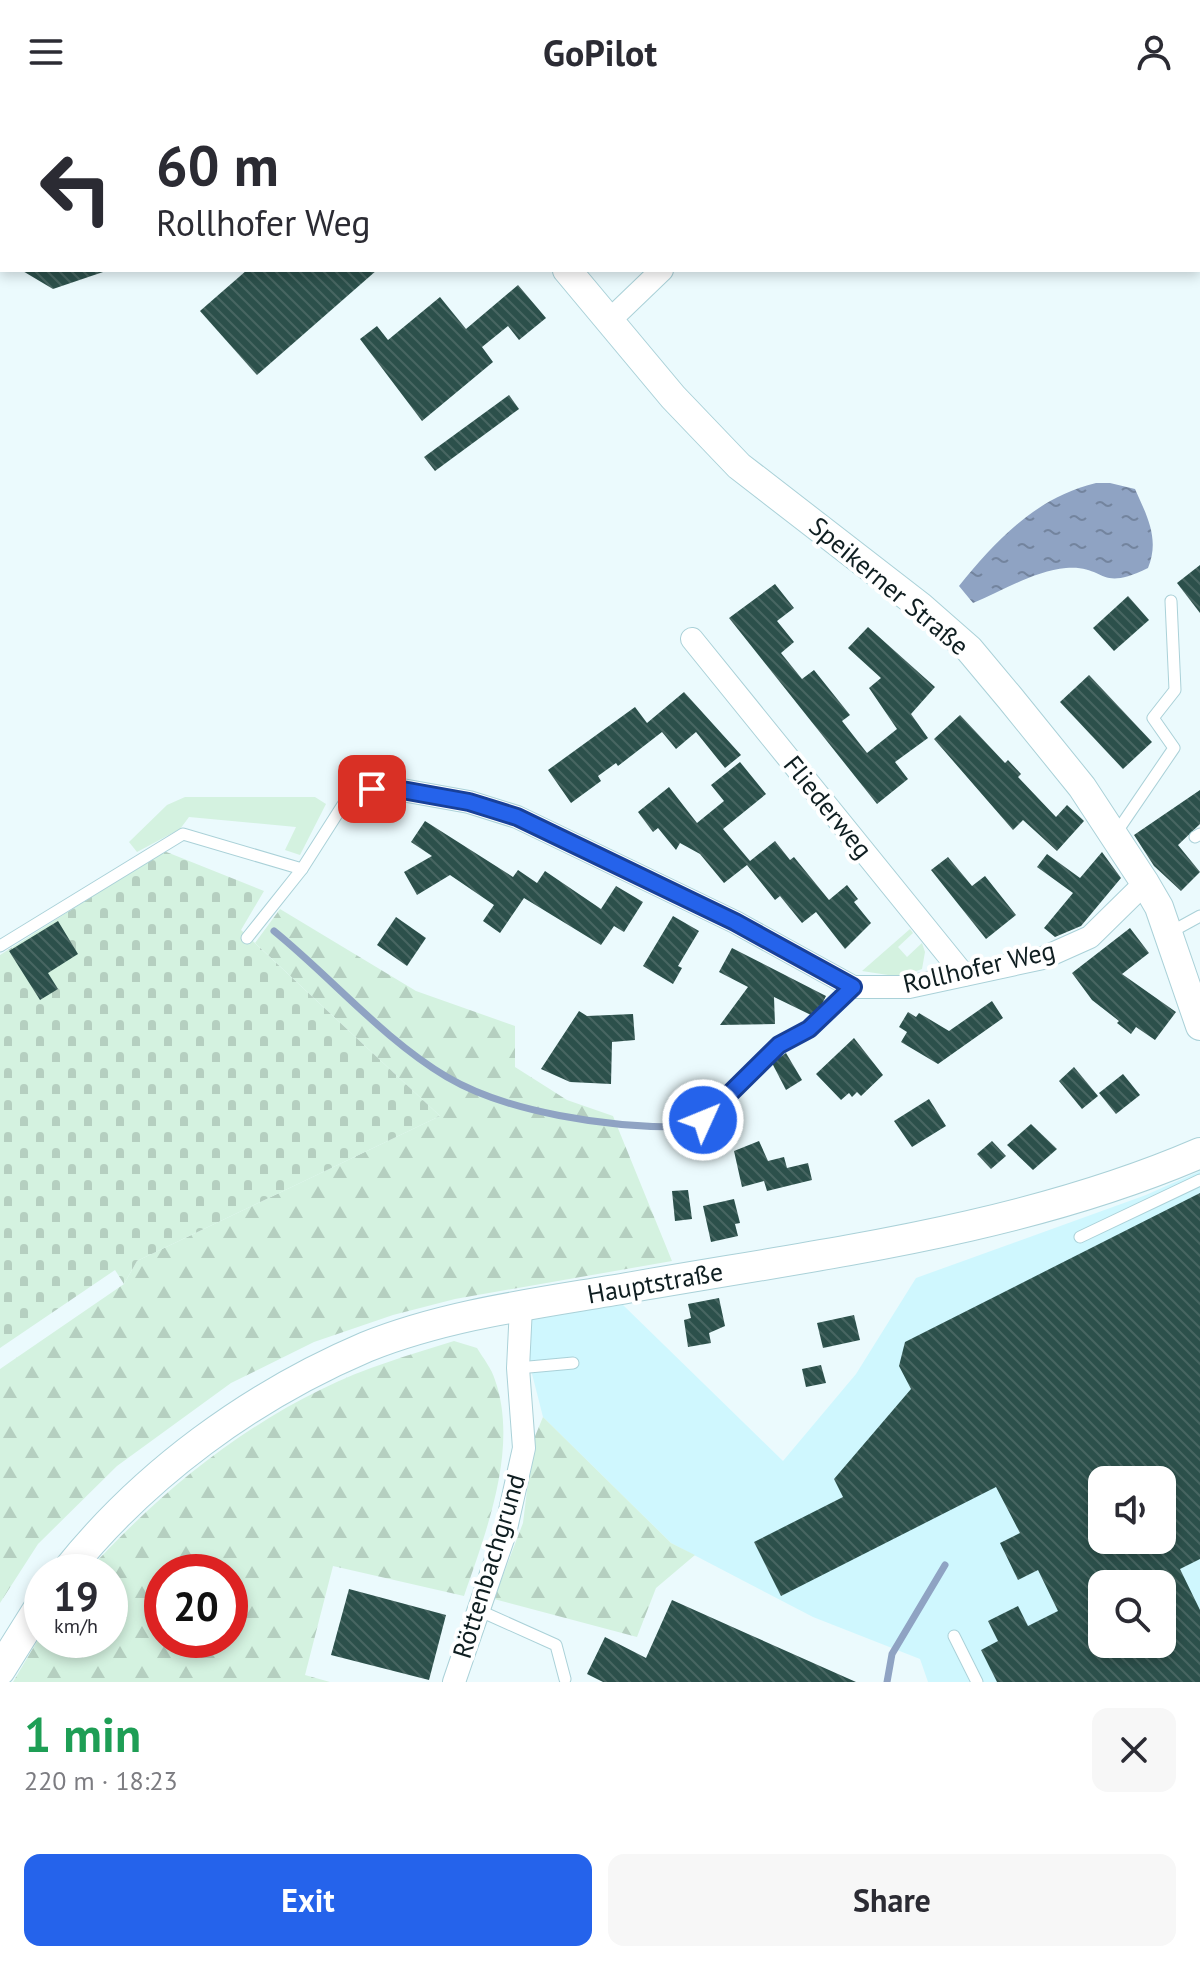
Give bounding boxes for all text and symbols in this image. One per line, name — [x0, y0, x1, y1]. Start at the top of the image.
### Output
text: GoPilot — [543, 29, 657, 76]
icon: menu — [24, 30, 68, 74]
icon: person — [1132, 30, 1176, 74]
text: 60 m — [156, 129, 279, 201]
icon: left — [24, 136, 128, 240]
text: Rollhofer Weg — [156, 199, 371, 246]
street label: Speikerner Straße — [803, 509, 976, 662]
street label: Fliederweg — [777, 749, 880, 865]
pin — [338, 755, 406, 823]
icon: arrive — [350, 767, 394, 811]
street label: Rollhofer Weg — [900, 933, 1058, 1000]
position arrow — [661, 1078, 745, 1162]
street label: Hauptstraße — [584, 1254, 725, 1311]
map controls — [1088, 1466, 1176, 1658]
button: sound — [1088, 1466, 1176, 1554]
street label: Röttenbachgrund — [445, 1470, 532, 1662]
speed limit sign: 20 — [144, 1554, 248, 1658]
text: 19 — [53, 1570, 99, 1622]
button: search — [1088, 1570, 1176, 1658]
text: km/h — [54, 1613, 98, 1639]
text: 1 min — [24, 1703, 141, 1765]
button: close — [1092, 1708, 1176, 1792]
text: 220 m · 18:23 — [24, 1764, 178, 1797]
button: Exit — [24, 1854, 592, 1946]
button: Share — [608, 1854, 1176, 1946]

